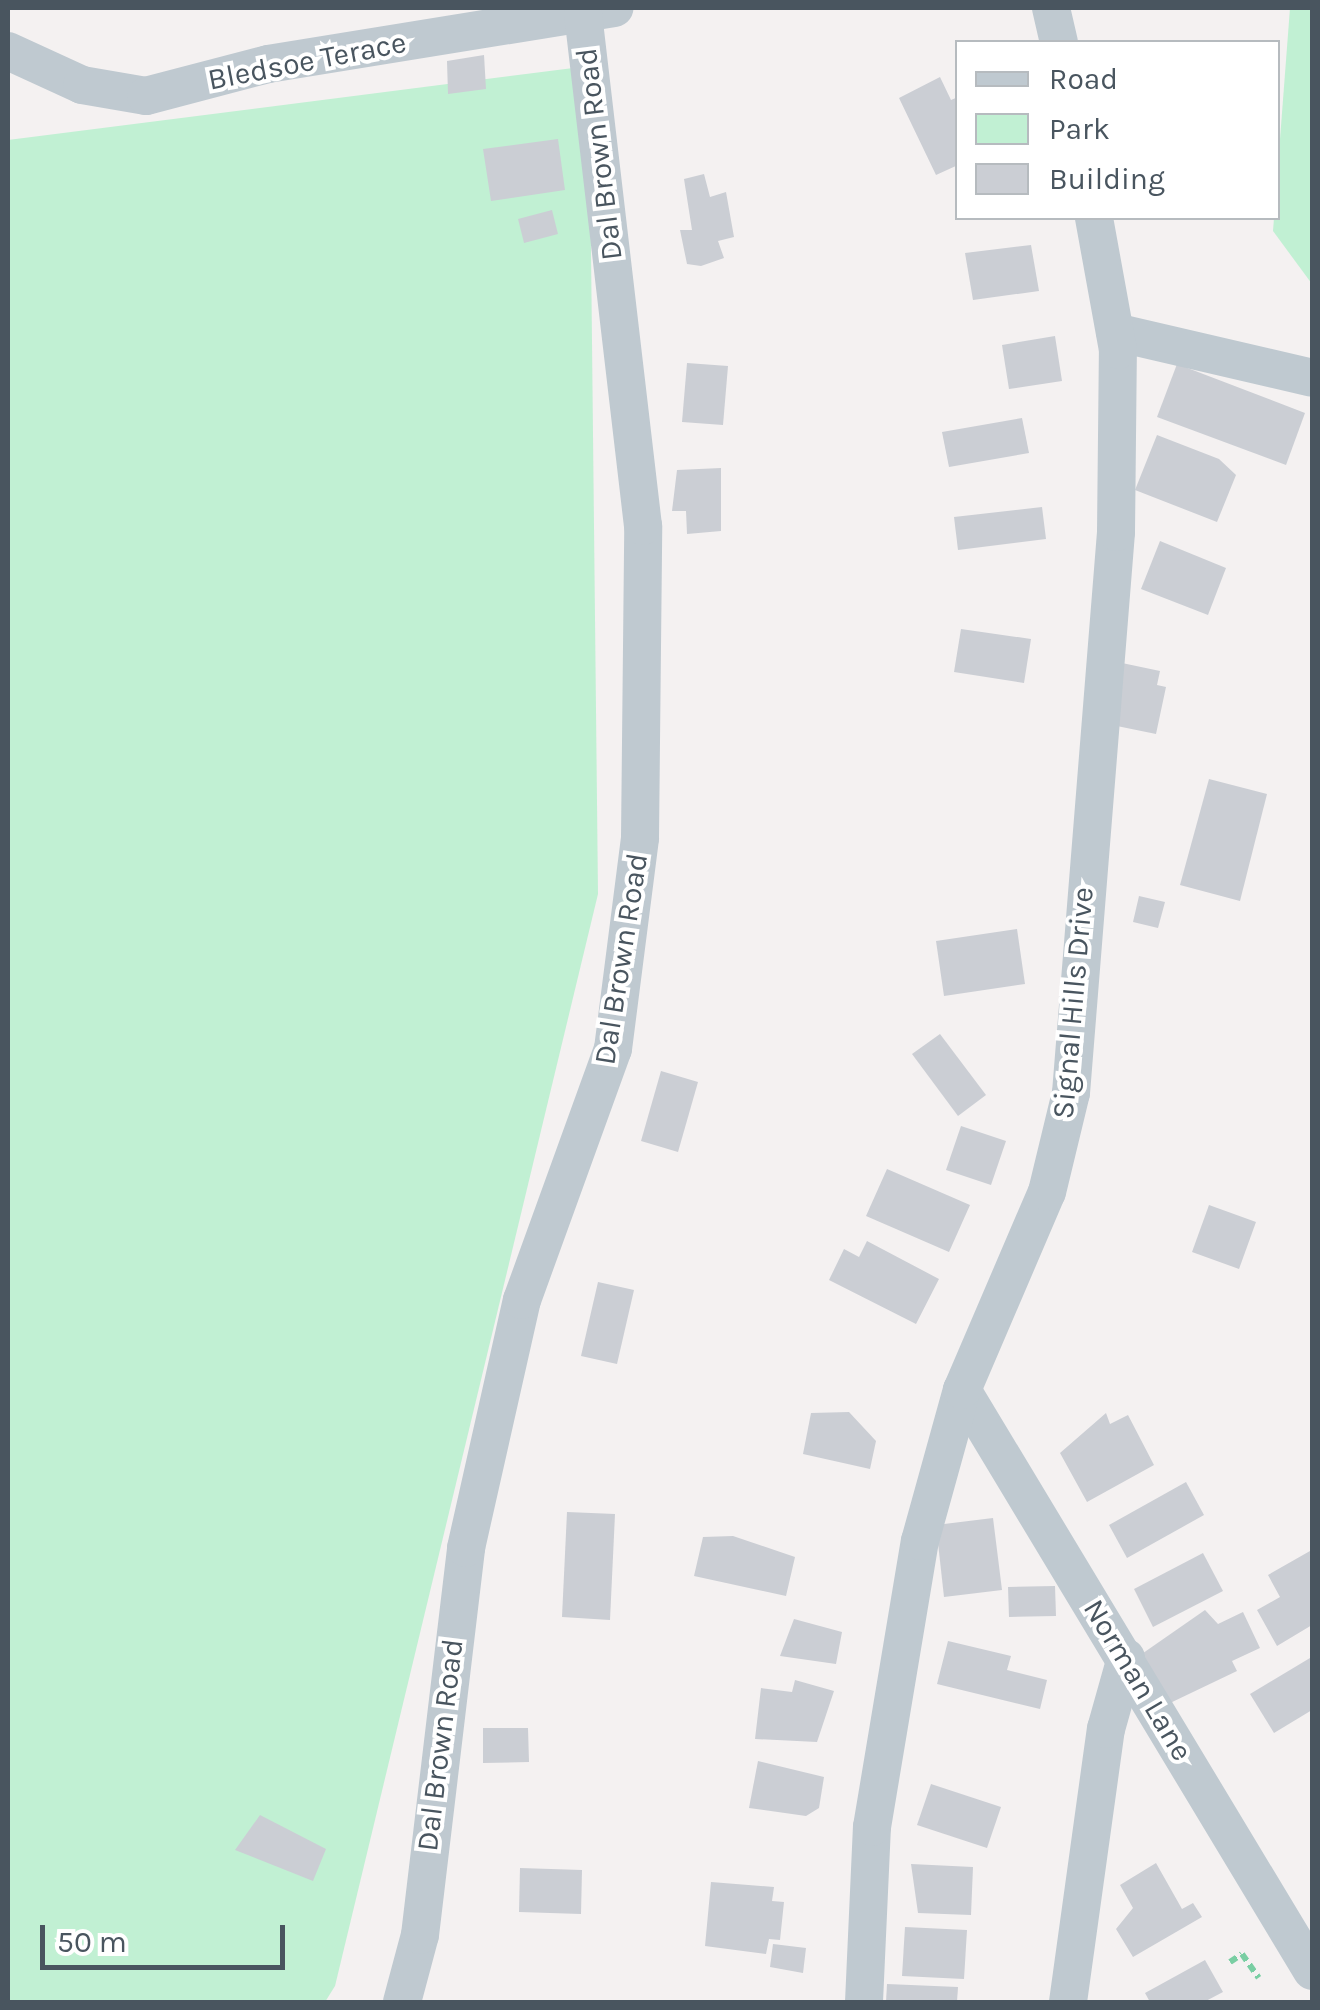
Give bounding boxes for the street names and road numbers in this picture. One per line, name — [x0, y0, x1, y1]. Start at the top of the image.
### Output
street label: Bledsoe Terace — [205, 24, 409, 98]
street label: Dal Brown Road — [568, 46, 630, 262]
street label: Dal Brown Road — [587, 851, 655, 1067]
street label: Signal Hills Drive — [1045, 885, 1101, 1121]
street label: Norman Lane — [1076, 1593, 1200, 1767]
street label: Dal Brown Road — [409, 1637, 471, 1853]

